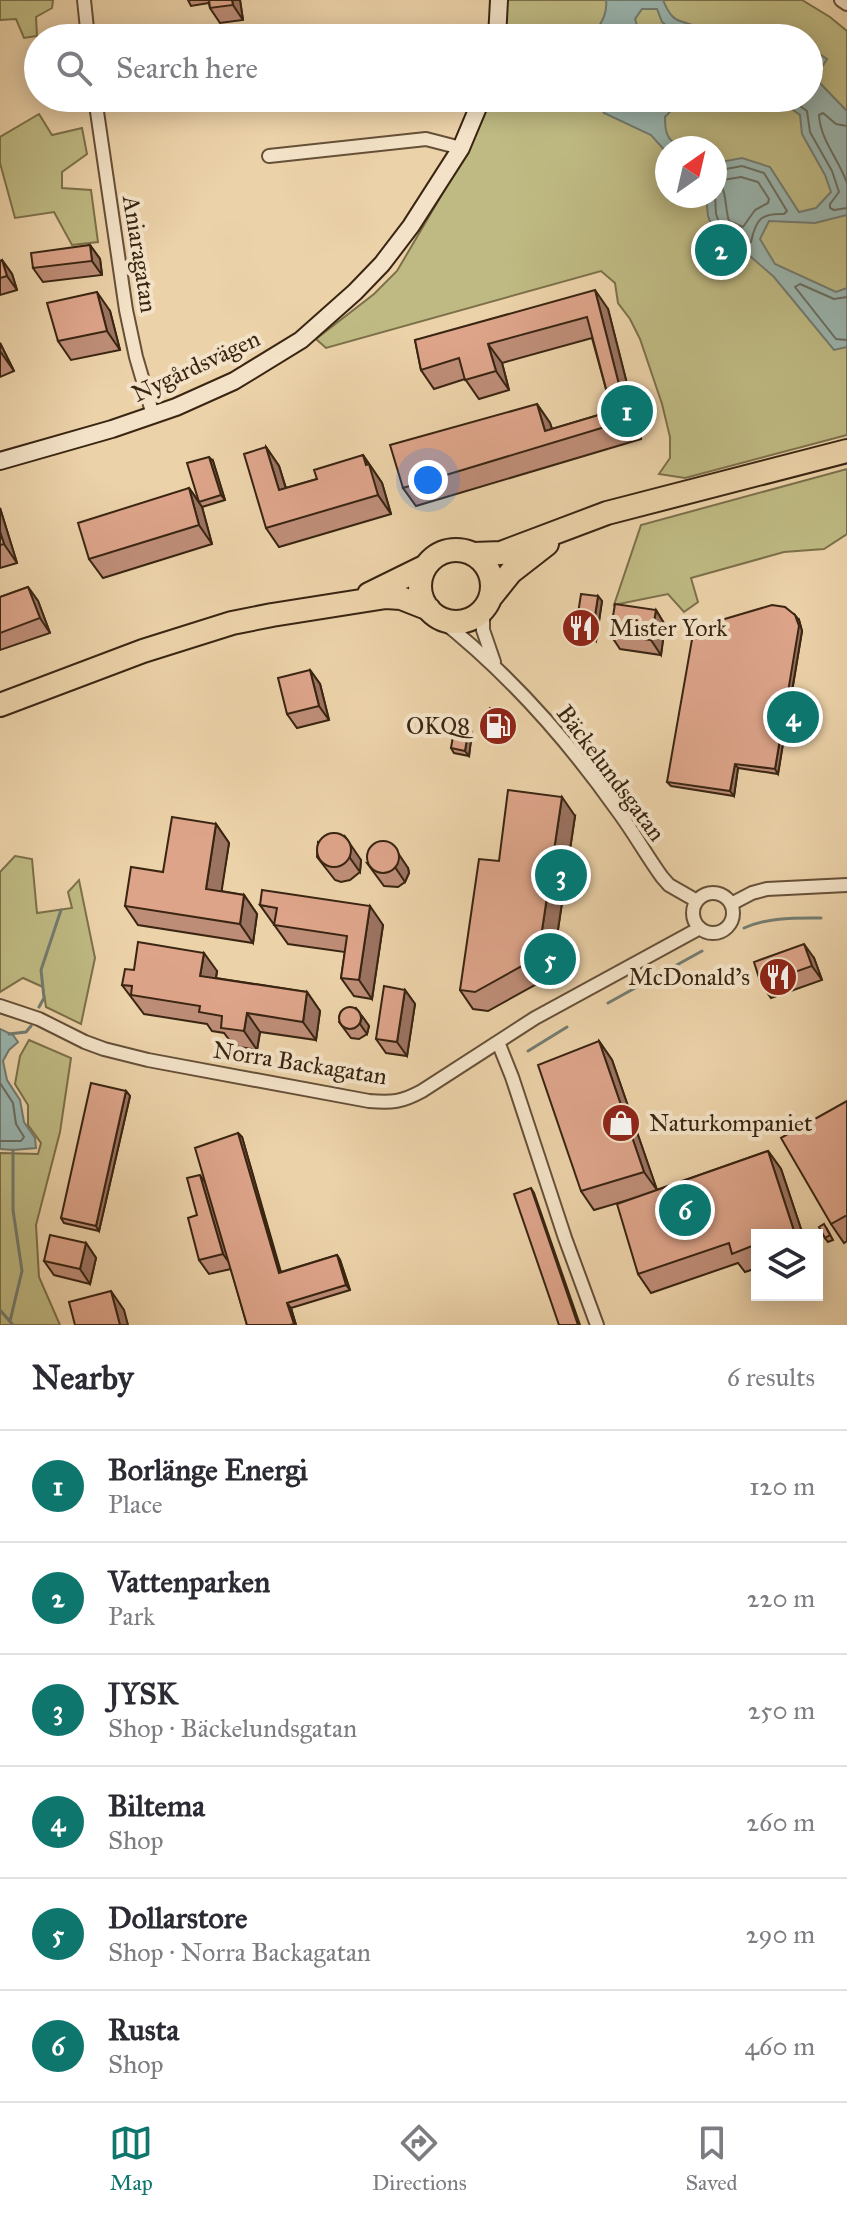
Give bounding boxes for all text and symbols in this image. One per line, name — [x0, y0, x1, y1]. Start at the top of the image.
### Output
search box — [24, 24, 823, 112]
icon: search — [52, 46, 96, 90]
text: Search here — [116, 50, 258, 86]
north arrow — [655, 136, 727, 208]
street label: Aniaragatan — [116, 192, 164, 315]
pin: 2 — [695, 220, 747, 280]
street label: Nygårdsvägen — [127, 323, 265, 409]
pin: 1 — [601, 381, 653, 441]
your location — [408, 460, 448, 500]
restaurant icon: Mister York — [560, 607, 602, 649]
place label: Mister York — [609, 613, 728, 643]
pin: 4 — [767, 687, 819, 747]
street label: Bäckelundsgatan — [550, 699, 672, 847]
fuel station icon: OKQ8 — [477, 705, 519, 747]
place label: OKQ8 — [406, 711, 474, 741]
pin: 3 — [535, 845, 587, 905]
pin: 5 — [524, 929, 576, 989]
restaurant icon: McDonald's — [757, 956, 799, 998]
place label: McDonald's — [628, 962, 750, 992]
street label: Norra Backagatan — [211, 1034, 389, 1092]
shop icon: Naturkompaniet — [600, 1102, 642, 1144]
place label: Naturkompaniet — [649, 1108, 813, 1138]
pin: 6 — [659, 1180, 711, 1240]
map controls — [751, 1229, 823, 1301]
button: layers — [751, 1229, 823, 1301]
text: Nearby — [32, 1357, 134, 1398]
text: 6 results — [727, 1361, 815, 1393]
text: Borlänge Energi — [108, 1452, 308, 1488]
text: 1 — [53, 1470, 63, 1502]
text: 120 m — [749, 1470, 815, 1502]
text: Place — [108, 1488, 163, 1520]
text: Vattenparken — [108, 1564, 270, 1600]
text: 2 — [52, 1582, 64, 1614]
text: 220 m — [747, 1582, 815, 1614]
text: Park — [108, 1600, 155, 1632]
text: JYSK — [108, 1676, 178, 1712]
text: 3 — [53, 1694, 63, 1726]
text: 250 m — [748, 1694, 815, 1726]
text: Shop · Bäckelundsgatan — [108, 1712, 357, 1744]
text: Biltema — [108, 1788, 205, 1824]
text: 4 — [51, 1806, 65, 1838]
text: 260 m — [746, 1806, 815, 1838]
text: Shop — [108, 1824, 164, 1856]
text: Dollarstore — [108, 1900, 247, 1936]
text: 5 — [52, 1918, 64, 1950]
text: 290 m — [746, 1918, 815, 1950]
text: Shop · Norra Backagatan — [108, 1936, 371, 1968]
text: Rusta — [108, 2012, 179, 2048]
text: 6 — [51, 2030, 65, 2062]
text: 460 m — [745, 2030, 815, 2062]
text: Shop — [108, 2048, 164, 2080]
tab: Map — [109, 2121, 153, 2196]
tab: Directions — [372, 2121, 467, 2196]
tab: Saved — [685, 2121, 738, 2196]

